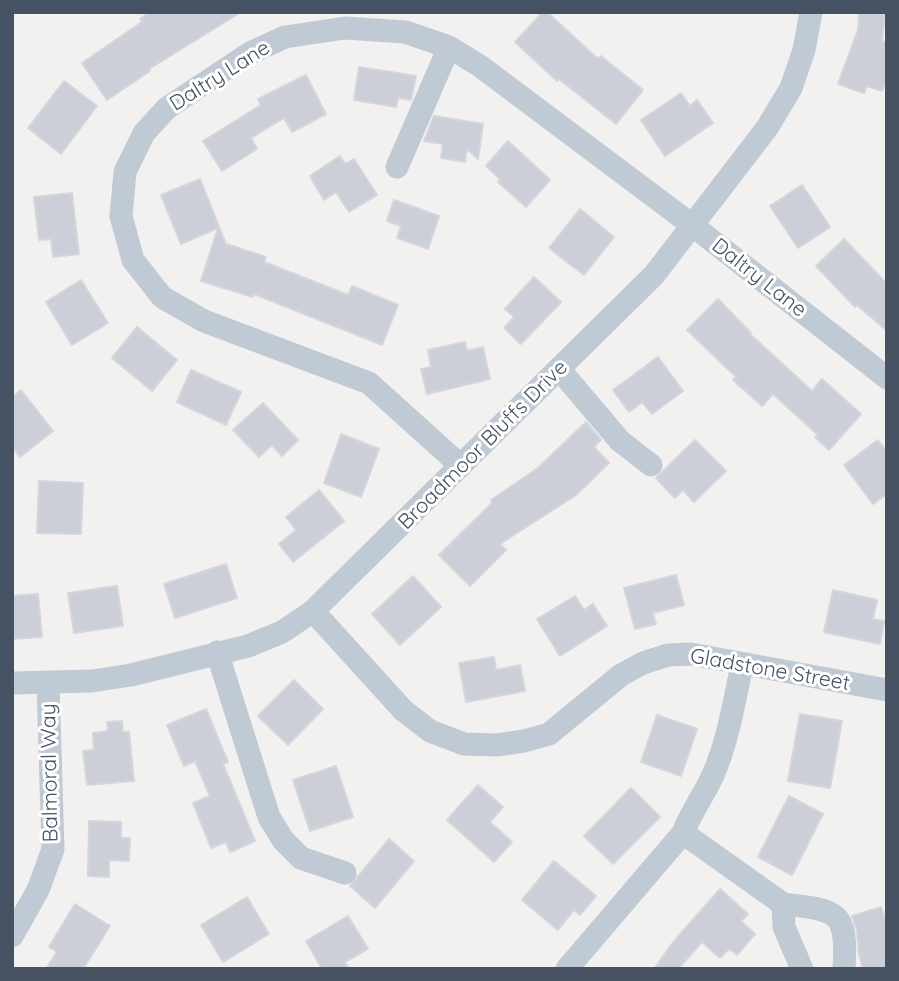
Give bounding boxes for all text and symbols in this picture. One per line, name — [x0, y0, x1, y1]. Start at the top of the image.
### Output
street label: Daltry Lane — [165, 35, 275, 117]
street label: Daltry Lane — [707, 233, 811, 323]
street label: Broadmoor Bluffs Drive — [393, 355, 573, 535]
street label: Gladstone Street — [688, 644, 852, 696]
street label: Balmoral Way — [36, 703, 64, 843]

